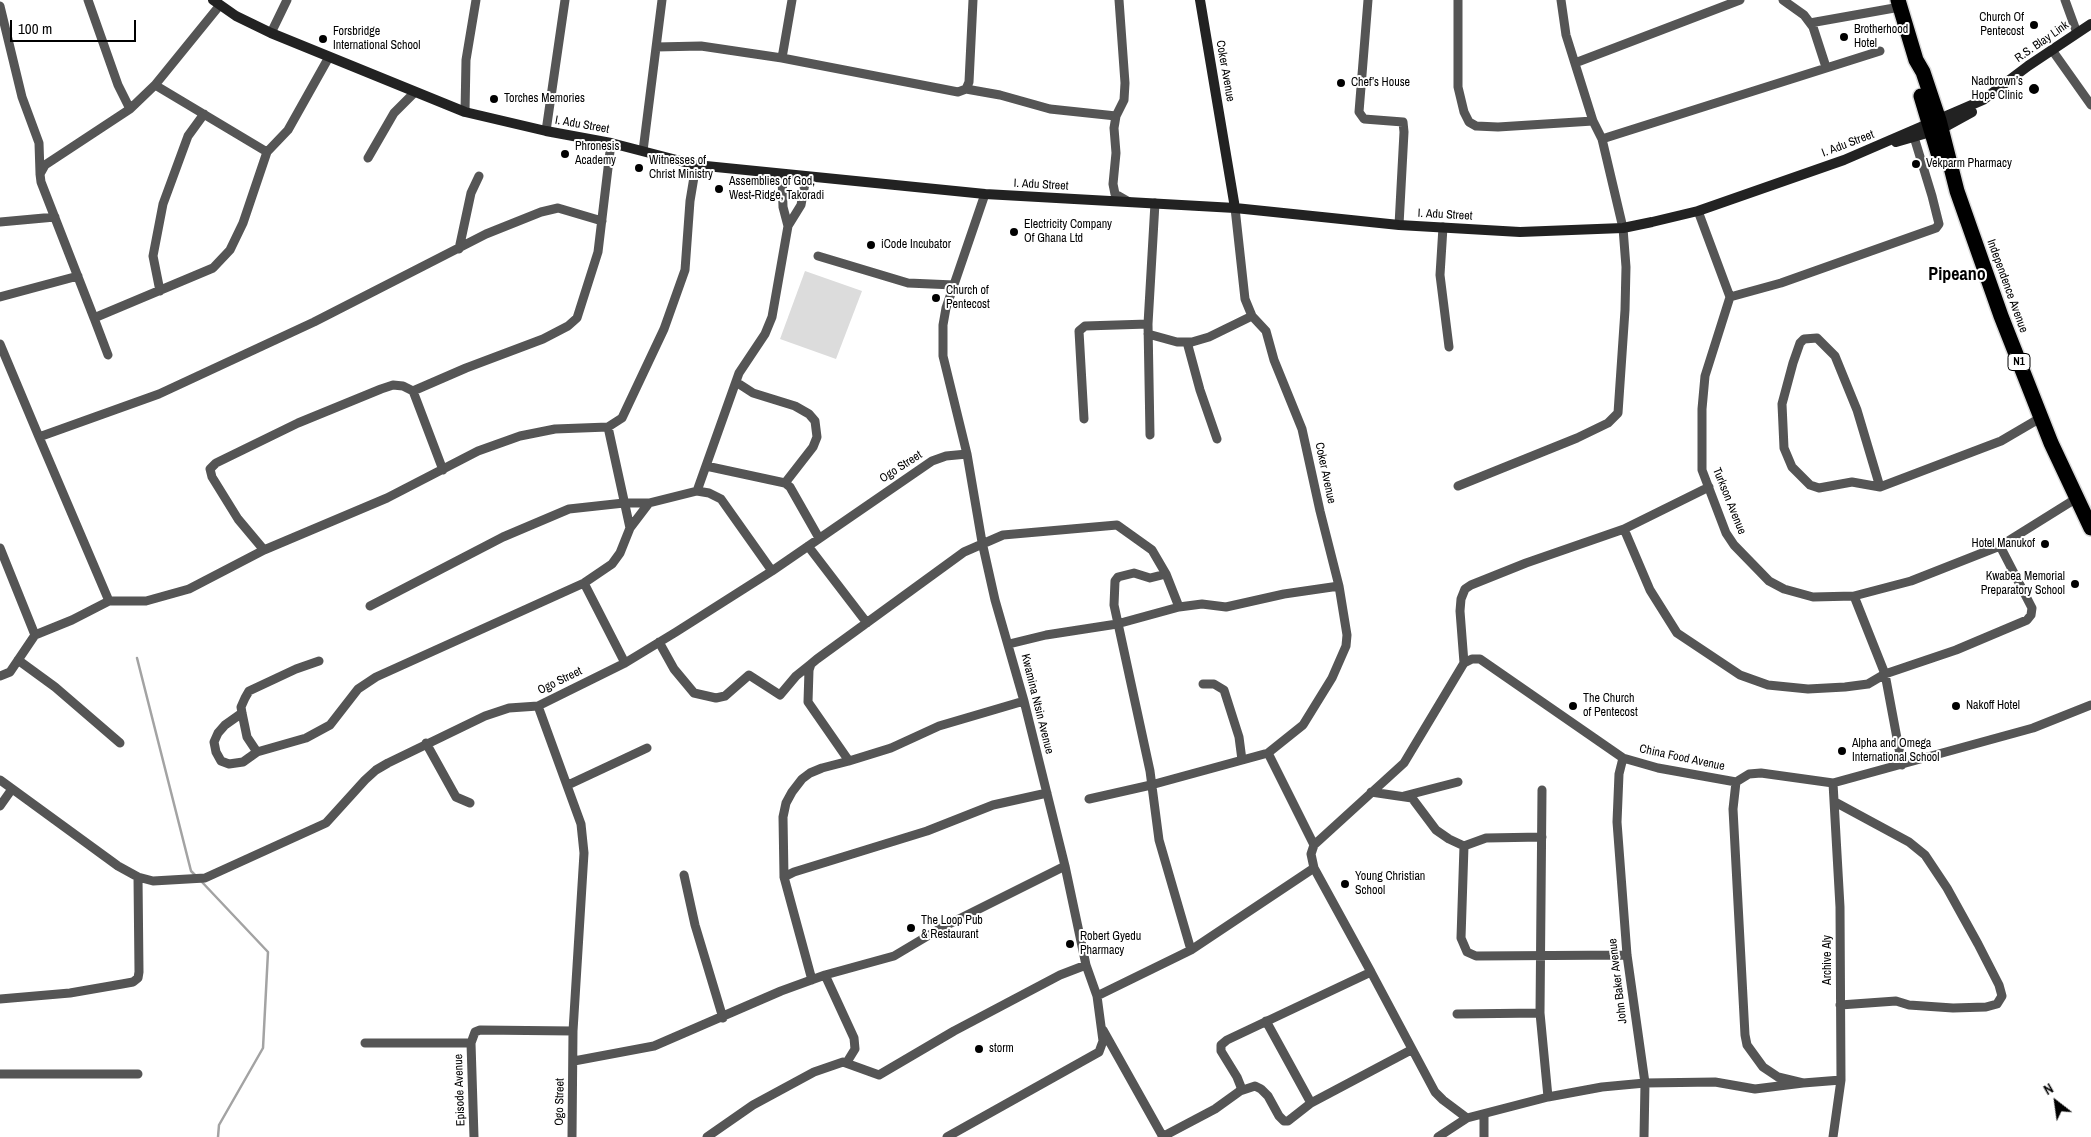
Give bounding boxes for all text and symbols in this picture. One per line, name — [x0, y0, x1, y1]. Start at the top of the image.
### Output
scale bar — [12, 10, 139, 42]
place label: Church Of Pentecost — [1979, 11, 2024, 39]
text: 100 m — [18, 18, 52, 39]
street label: R.S. Blay Link — [2012, 18, 2072, 66]
marker: Church Of Pentecost — [2028, 19, 2040, 31]
place label: Brotherhood Hotel — [1854, 23, 1908, 51]
place label: Forsbridge International School — [333, 25, 421, 53]
marker: Brotherhood Hotel — [1838, 31, 1850, 43]
marker: Forsbridge International School — [317, 33, 329, 45]
street label: Coker Avenue — [1213, 39, 1237, 103]
place label: Nadbrown’s Hope Clinic — [1971, 75, 2023, 103]
place label: Chef’s House — [1351, 76, 1410, 90]
marker: Chef’s House — [1335, 77, 1347, 89]
marker: Nadbrown’s Hope Clinic — [2027, 82, 2041, 96]
place label: Torches Memories — [504, 92, 585, 106]
marker: Torches Memories — [488, 93, 500, 105]
street label: I. Adu Street — [554, 113, 610, 137]
street label: I. Adu Street — [1820, 127, 1876, 161]
place label: Phronesis Academy — [575, 140, 619, 168]
marker: Phronesis Academy — [559, 148, 571, 160]
place label: Witnesses of Christ Ministry — [649, 154, 713, 182]
place label: Vekparm Pharmacy — [1926, 157, 2012, 171]
marker: Vekparm Pharmacy — [1910, 158, 1922, 170]
marker: Witnesses of Christ Ministry — [633, 162, 645, 174]
place label: Assemblies of God, West-Ridge, Takoradi — [729, 175, 824, 203]
street label: I. Adu Street — [1013, 176, 1069, 194]
marker: Assemblies of God, West-Ridge, Takoradi — [713, 183, 725, 195]
street label: I. Adu Street — [1417, 206, 1473, 224]
place label: Electricity Company Of Ghana Ltd — [1024, 218, 1112, 246]
marker: Electricity Company Of Ghana Ltd — [1008, 226, 1020, 238]
street label: Independence Avenue — [1983, 237, 2031, 335]
place label: iCode Incubator — [881, 238, 951, 252]
marker: iCode Incubator — [865, 239, 877, 251]
district label: Pipeano — [1928, 264, 1986, 286]
place label: Church of Pentecost — [946, 284, 990, 312]
marker: Church of Pentecost — [930, 292, 942, 304]
road number: N1 — [2008, 354, 2030, 371]
street label: Coker Avenue — [1311, 441, 1339, 505]
street label: Ogo Street — [877, 448, 925, 486]
street label: Turkson Avenue — [1709, 466, 1749, 536]
place label: Hotel Manukof — [1972, 537, 2035, 551]
marker: Hotel Manukof — [2039, 538, 2051, 550]
place label: Kwabea Memorial Preparatory School — [1981, 570, 2065, 598]
marker: Kwabea Memorial Preparatory School — [2069, 578, 2081, 590]
street label: Kwamina Ntsin Avenue — [1018, 652, 1056, 756]
street label: Ogo Street — [535, 664, 585, 698]
place label: The Church of Pentecost — [1583, 692, 1638, 720]
place label: Nakoff Hotel — [1966, 699, 2020, 713]
marker: The Church of Pentecost — [1567, 700, 1579, 712]
marker: Nakoff Hotel — [1950, 700, 1962, 712]
place label: Alpha and Omega International School — [1852, 737, 1940, 765]
street label: China Food Avenue — [1638, 742, 1726, 774]
marker: Alpha and Omega International School — [1836, 745, 1848, 757]
place label: Young Christian School — [1355, 870, 1425, 898]
marker: Young Christian School — [1339, 878, 1351, 890]
place label: The Loop Pub & Restaurant — [921, 914, 983, 942]
marker: The Loop Pub & Restaurant — [905, 922, 917, 934]
place label: Robert Gyedu Pharmacy — [1080, 930, 1141, 958]
street label: Archive Aly — [1821, 935, 1835, 985]
marker: Robert Gyedu Pharmacy — [1064, 938, 1076, 950]
street label: John Baker Avenue — [1606, 938, 1630, 1024]
place label: storm — [989, 1042, 1014, 1056]
marker: storm — [973, 1043, 985, 1055]
street label: Episode Avenue — [452, 1054, 468, 1126]
north arrow — [2031, 1077, 2081, 1127]
street label: Ogo Street — [552, 1078, 568, 1126]
text: N — [2040, 1079, 2057, 1099]

